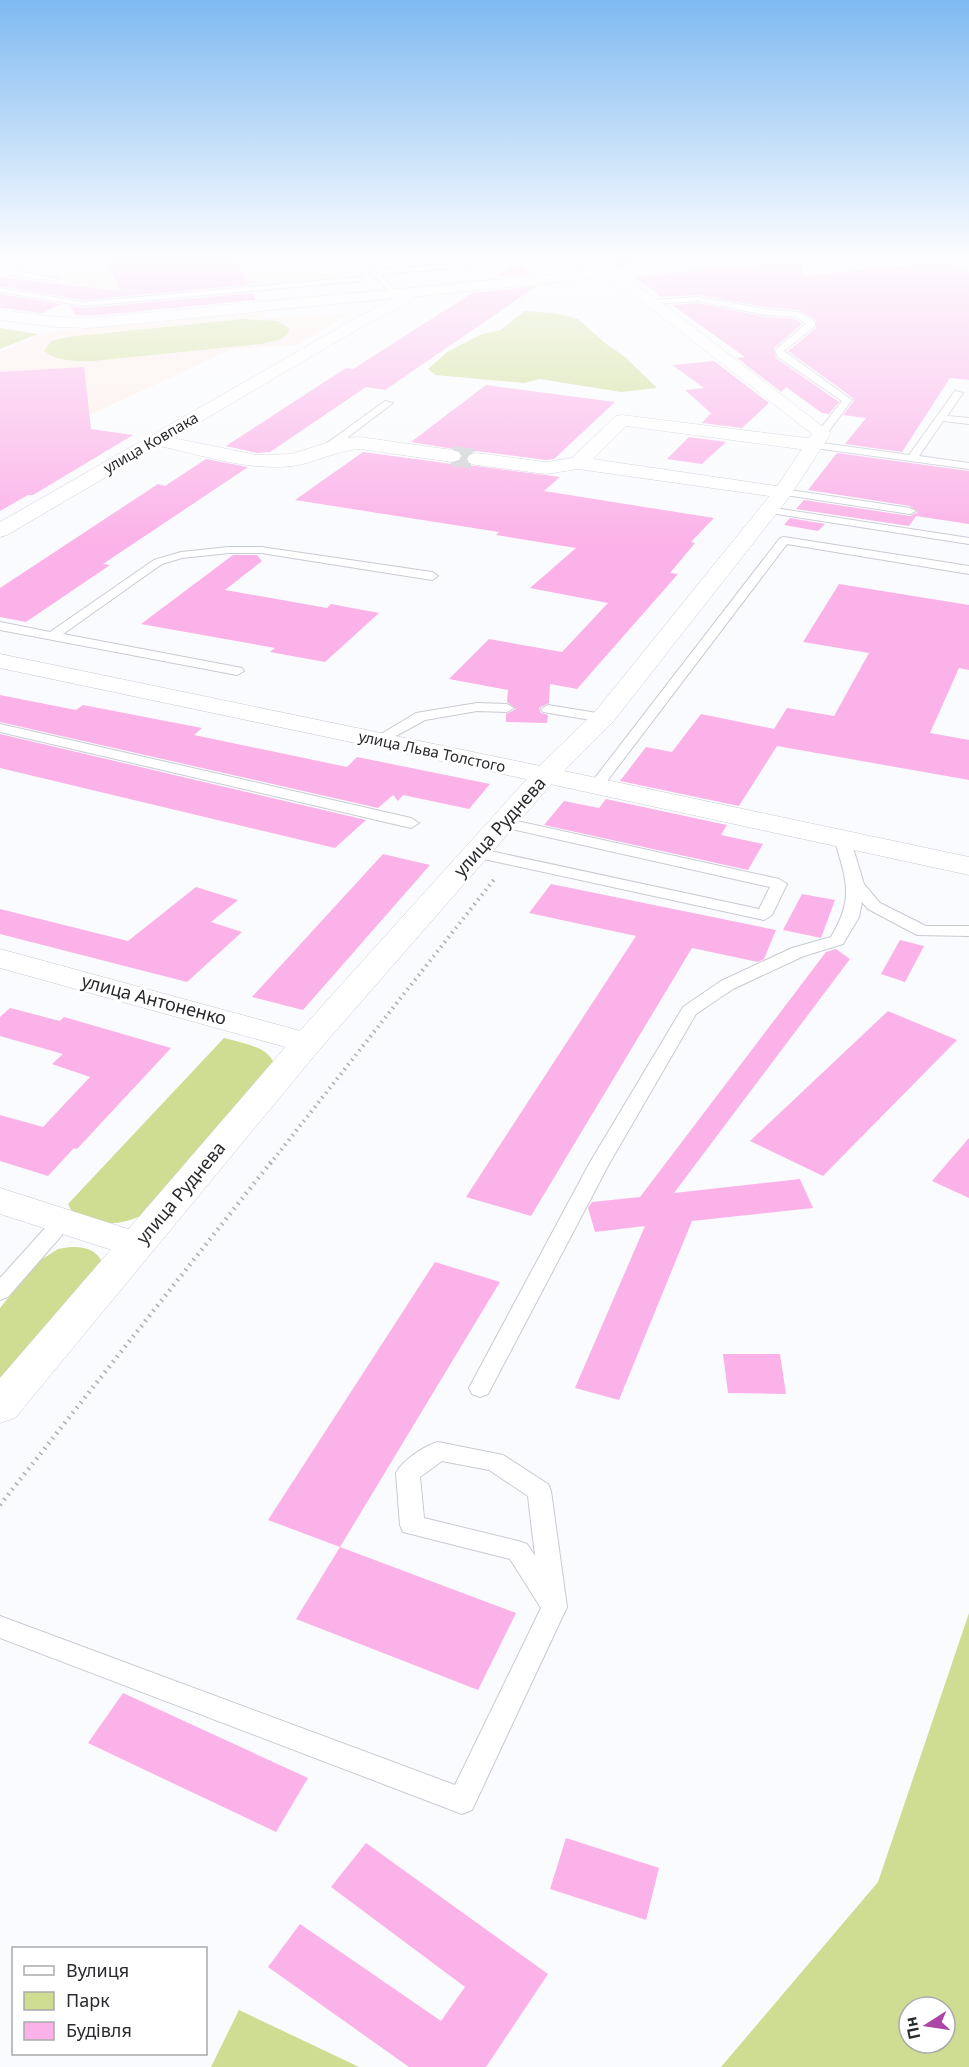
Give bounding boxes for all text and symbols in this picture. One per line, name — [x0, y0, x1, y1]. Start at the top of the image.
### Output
street label: улица Ковпака — [99, 407, 202, 477]
street label: улица Льва Толстого — [357, 726, 508, 776]
street label: улица Руднева — [448, 771, 551, 882]
street label: улица Антоненко — [79, 968, 229, 1030]
street label: улица Руднева — [130, 1136, 230, 1249]
legend — [12, 1947, 207, 2055]
text: Вулиця — [66, 1958, 129, 1982]
text: Парк — [66, 1988, 110, 2012]
north arrow — [897, 1995, 957, 2055]
text: Пн — [899, 2015, 925, 2042]
text: Будівля — [66, 2018, 132, 2042]

